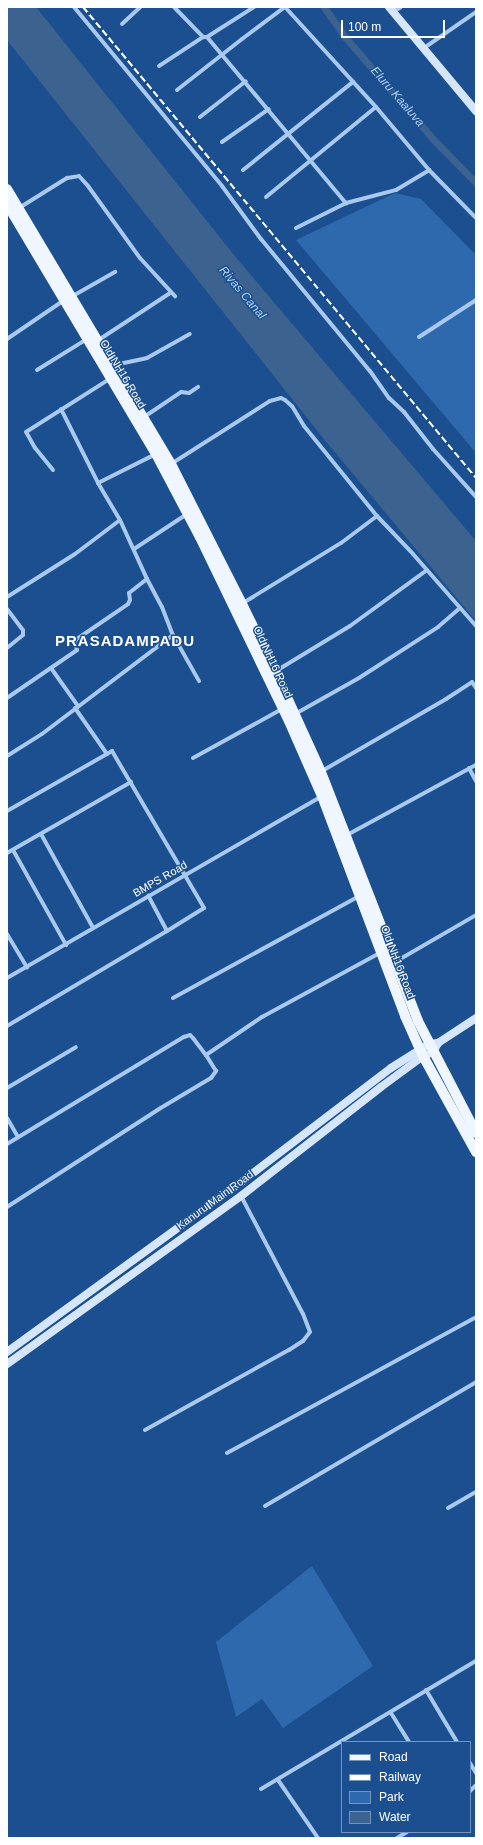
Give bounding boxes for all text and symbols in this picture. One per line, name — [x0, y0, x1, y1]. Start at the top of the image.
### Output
scale bar — [343, 12, 447, 38]
text: 100 m — [348, 20, 381, 34]
water label: Eluru Kaaluva — [367, 64, 427, 130]
water label: Rivas Canal — [216, 264, 268, 322]
street label: Old NH16 Road — [97, 337, 149, 411]
street label: Old NH16 Road — [251, 624, 295, 700]
district label: PRASADAMPADU — [55, 632, 195, 650]
street label: BMPS Road — [130, 858, 190, 900]
street label: Old NH16 Road — [378, 923, 418, 1001]
street label: Kanuru Main Road — [174, 1168, 256, 1232]
legend — [341, 1741, 471, 1833]
text: Road — [379, 1750, 408, 1764]
text: Railway — [379, 1770, 421, 1784]
text: Park — [379, 1790, 404, 1804]
text: Water — [379, 1810, 411, 1824]

